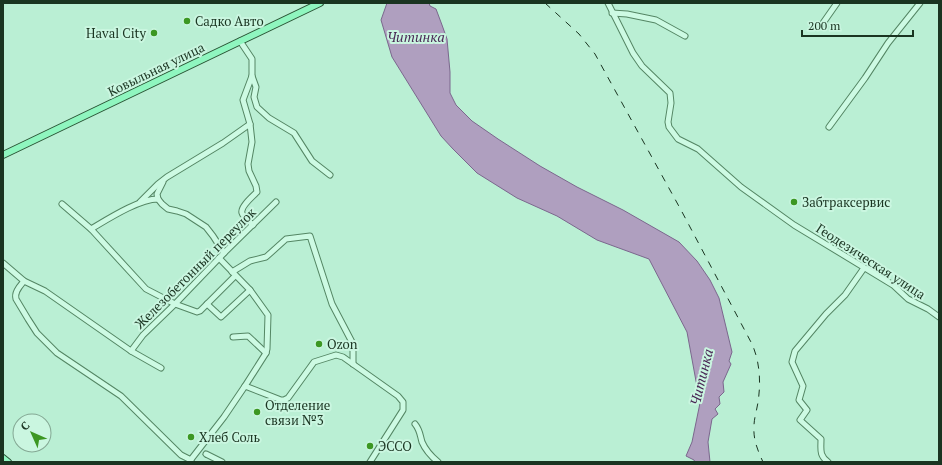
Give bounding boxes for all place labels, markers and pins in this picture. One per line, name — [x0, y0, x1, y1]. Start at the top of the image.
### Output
place label: Садко Авто — [195, 12, 264, 30]
marker: Садко Авто — [182, 16, 192, 26]
place label: Haval Сity — [86, 24, 146, 42]
marker: Haval Сity — [149, 28, 159, 38]
place label: Забтраксервис — [802, 193, 890, 211]
marker: Забтраксервис — [789, 197, 799, 207]
place label: Ozon — [327, 335, 358, 353]
marker: Ozon — [314, 339, 324, 349]
place label: Отделение связи №3 — [265, 396, 330, 429]
marker: Отделение связи №3 — [252, 407, 262, 417]
place label: Хлеб Соль — [199, 428, 261, 446]
marker: Хлеб Соль — [186, 432, 196, 442]
place label: ЭССО — [378, 437, 412, 455]
marker: ЭССО — [365, 441, 375, 451]

